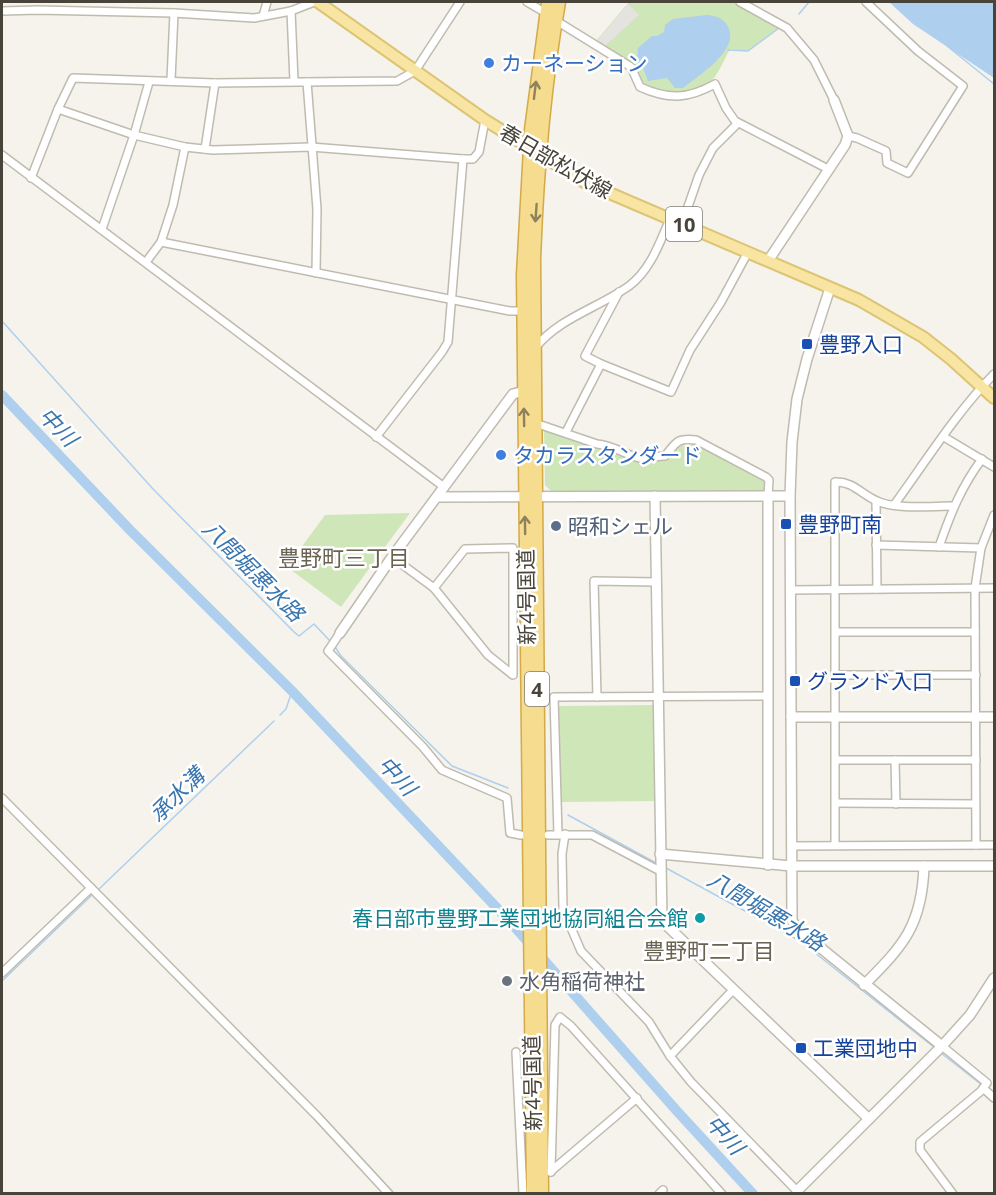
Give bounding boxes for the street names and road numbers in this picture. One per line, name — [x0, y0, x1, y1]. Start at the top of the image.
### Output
street label: 春日部松伏線 — [494, 117, 618, 205]
road number: 10 — [666, 207, 702, 241]
street label: 新4号国道 — [511, 549, 541, 645]
road number: 4 — [525, 672, 549, 706]
street label: 新4号国道 — [517, 1035, 547, 1131]

